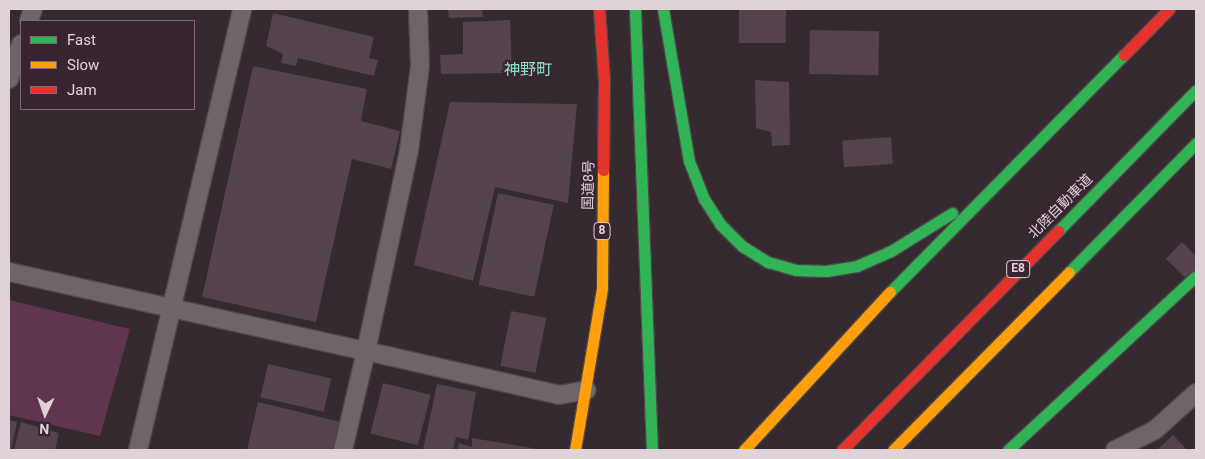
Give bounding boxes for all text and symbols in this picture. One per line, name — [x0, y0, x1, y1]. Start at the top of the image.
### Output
legend — [20, 20, 195, 110]
text: Fast — [67, 31, 96, 49]
text: Slow — [67, 56, 99, 74]
district label: 神野町 — [504, 60, 552, 80]
text: Jam — [67, 81, 97, 99]
street label: 国道8号 — [579, 160, 597, 210]
street label: 北陸自動車道 — [1024, 170, 1096, 242]
road number: 8 — [593, 222, 611, 240]
road number: E8 — [1006, 260, 1030, 278]
north arrow — [20, 389, 70, 439]
text: N — [39, 421, 50, 437]

